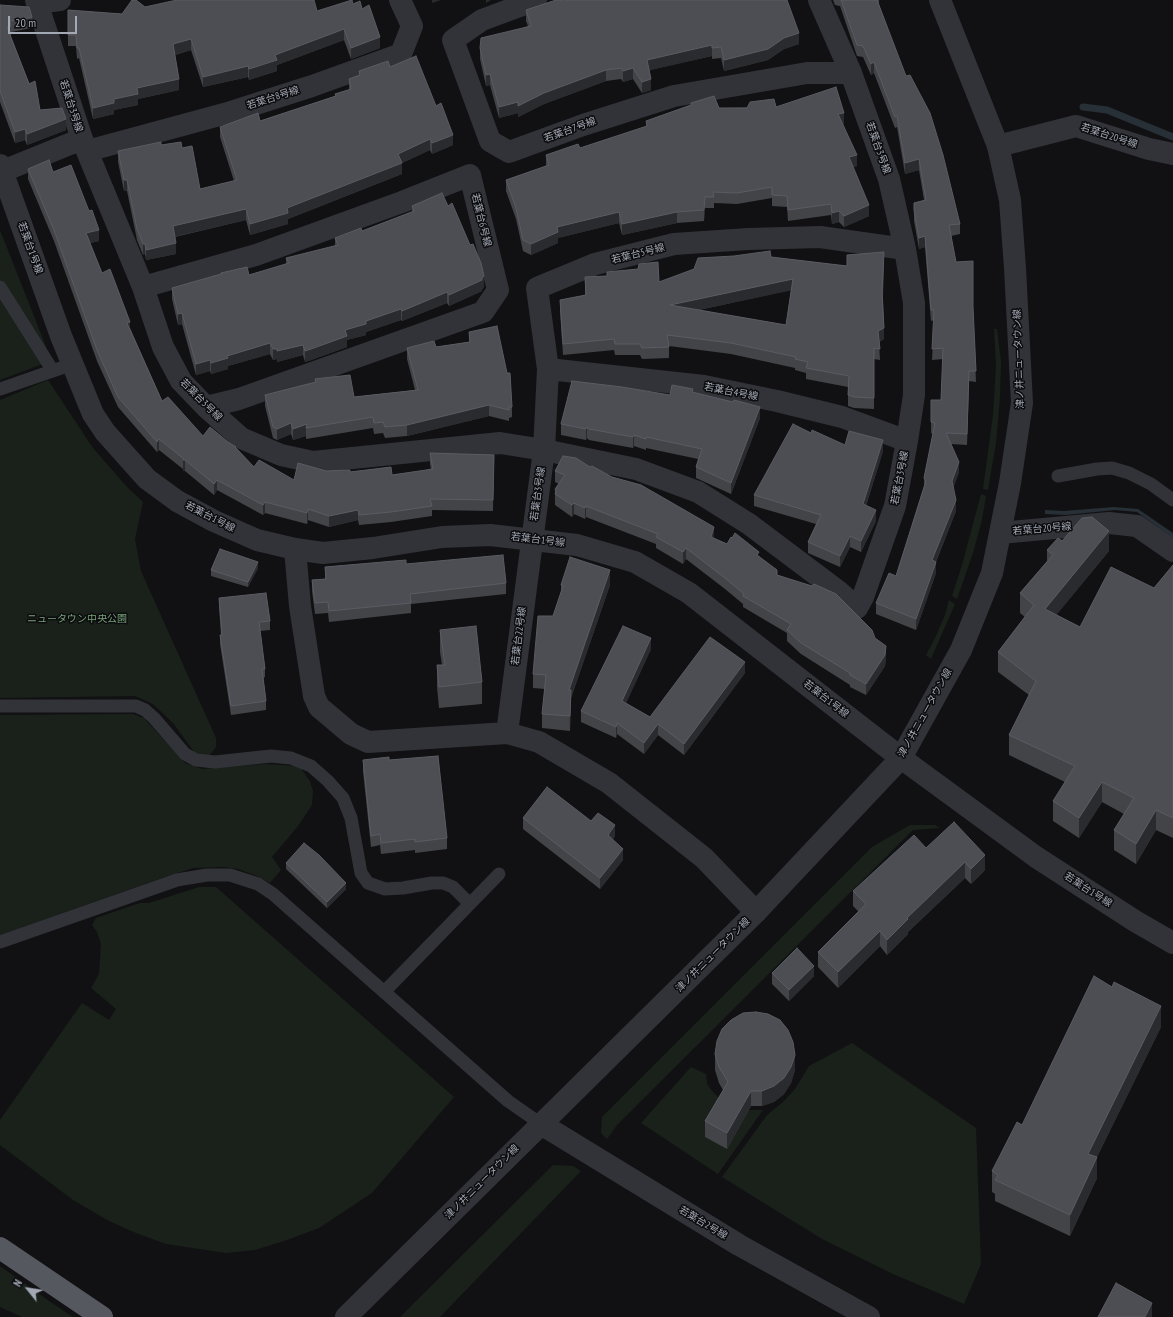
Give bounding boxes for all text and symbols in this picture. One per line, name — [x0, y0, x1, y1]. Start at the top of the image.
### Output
scale bar — [10, 8, 79, 34]
text: 20 m — [15, 15, 36, 30]
street label: 若葉台3号線 — [57, 78, 85, 134]
street label: 若葉台8号線 — [245, 84, 301, 112]
street label: 若葉台7号線 — [542, 115, 598, 145]
street label: 若葉台3号線 — [863, 120, 893, 176]
street label: 若葉台20号線 — [1079, 121, 1139, 151]
street label: 若葉台6号線 — [469, 192, 493, 248]
street label: 若葉台1号線 — [15, 220, 45, 276]
street label: 若葉台5号線 — [610, 242, 666, 266]
street label: 津ノ井ニュータウン線 — [1011, 309, 1027, 409]
street label: 若葉台3号線 — [177, 376, 225, 424]
street label: 若葉台4号線 — [703, 381, 759, 403]
street label: 若葉台3号線 — [889, 450, 911, 506]
street label: 若葉台3号線 — [528, 466, 548, 522]
street label: 若葉台1号線 — [183, 499, 237, 535]
street label: 若葉台20号線 — [1012, 520, 1072, 538]
street label: 若葉台1号線 — [510, 531, 566, 549]
street label: 若葉台22号線 — [509, 606, 529, 666]
park label: ニュータウン中央公園 — [27, 613, 127, 625]
street label: 津ノ井ニュータウン線 — [896, 666, 954, 760]
street label: 若葉台1号線 — [801, 677, 851, 721]
street label: 若葉台1号線 — [1062, 870, 1114, 910]
street label: 津ノ井ニュータウン線 — [673, 915, 753, 995]
street label: 津ノ井ニュータウン線 — [442, 1142, 522, 1222]
street label: 若葉台2号線 — [677, 1204, 729, 1242]
north arrow — [8, 1269, 48, 1309]
text: N — [10, 1277, 25, 1289]

